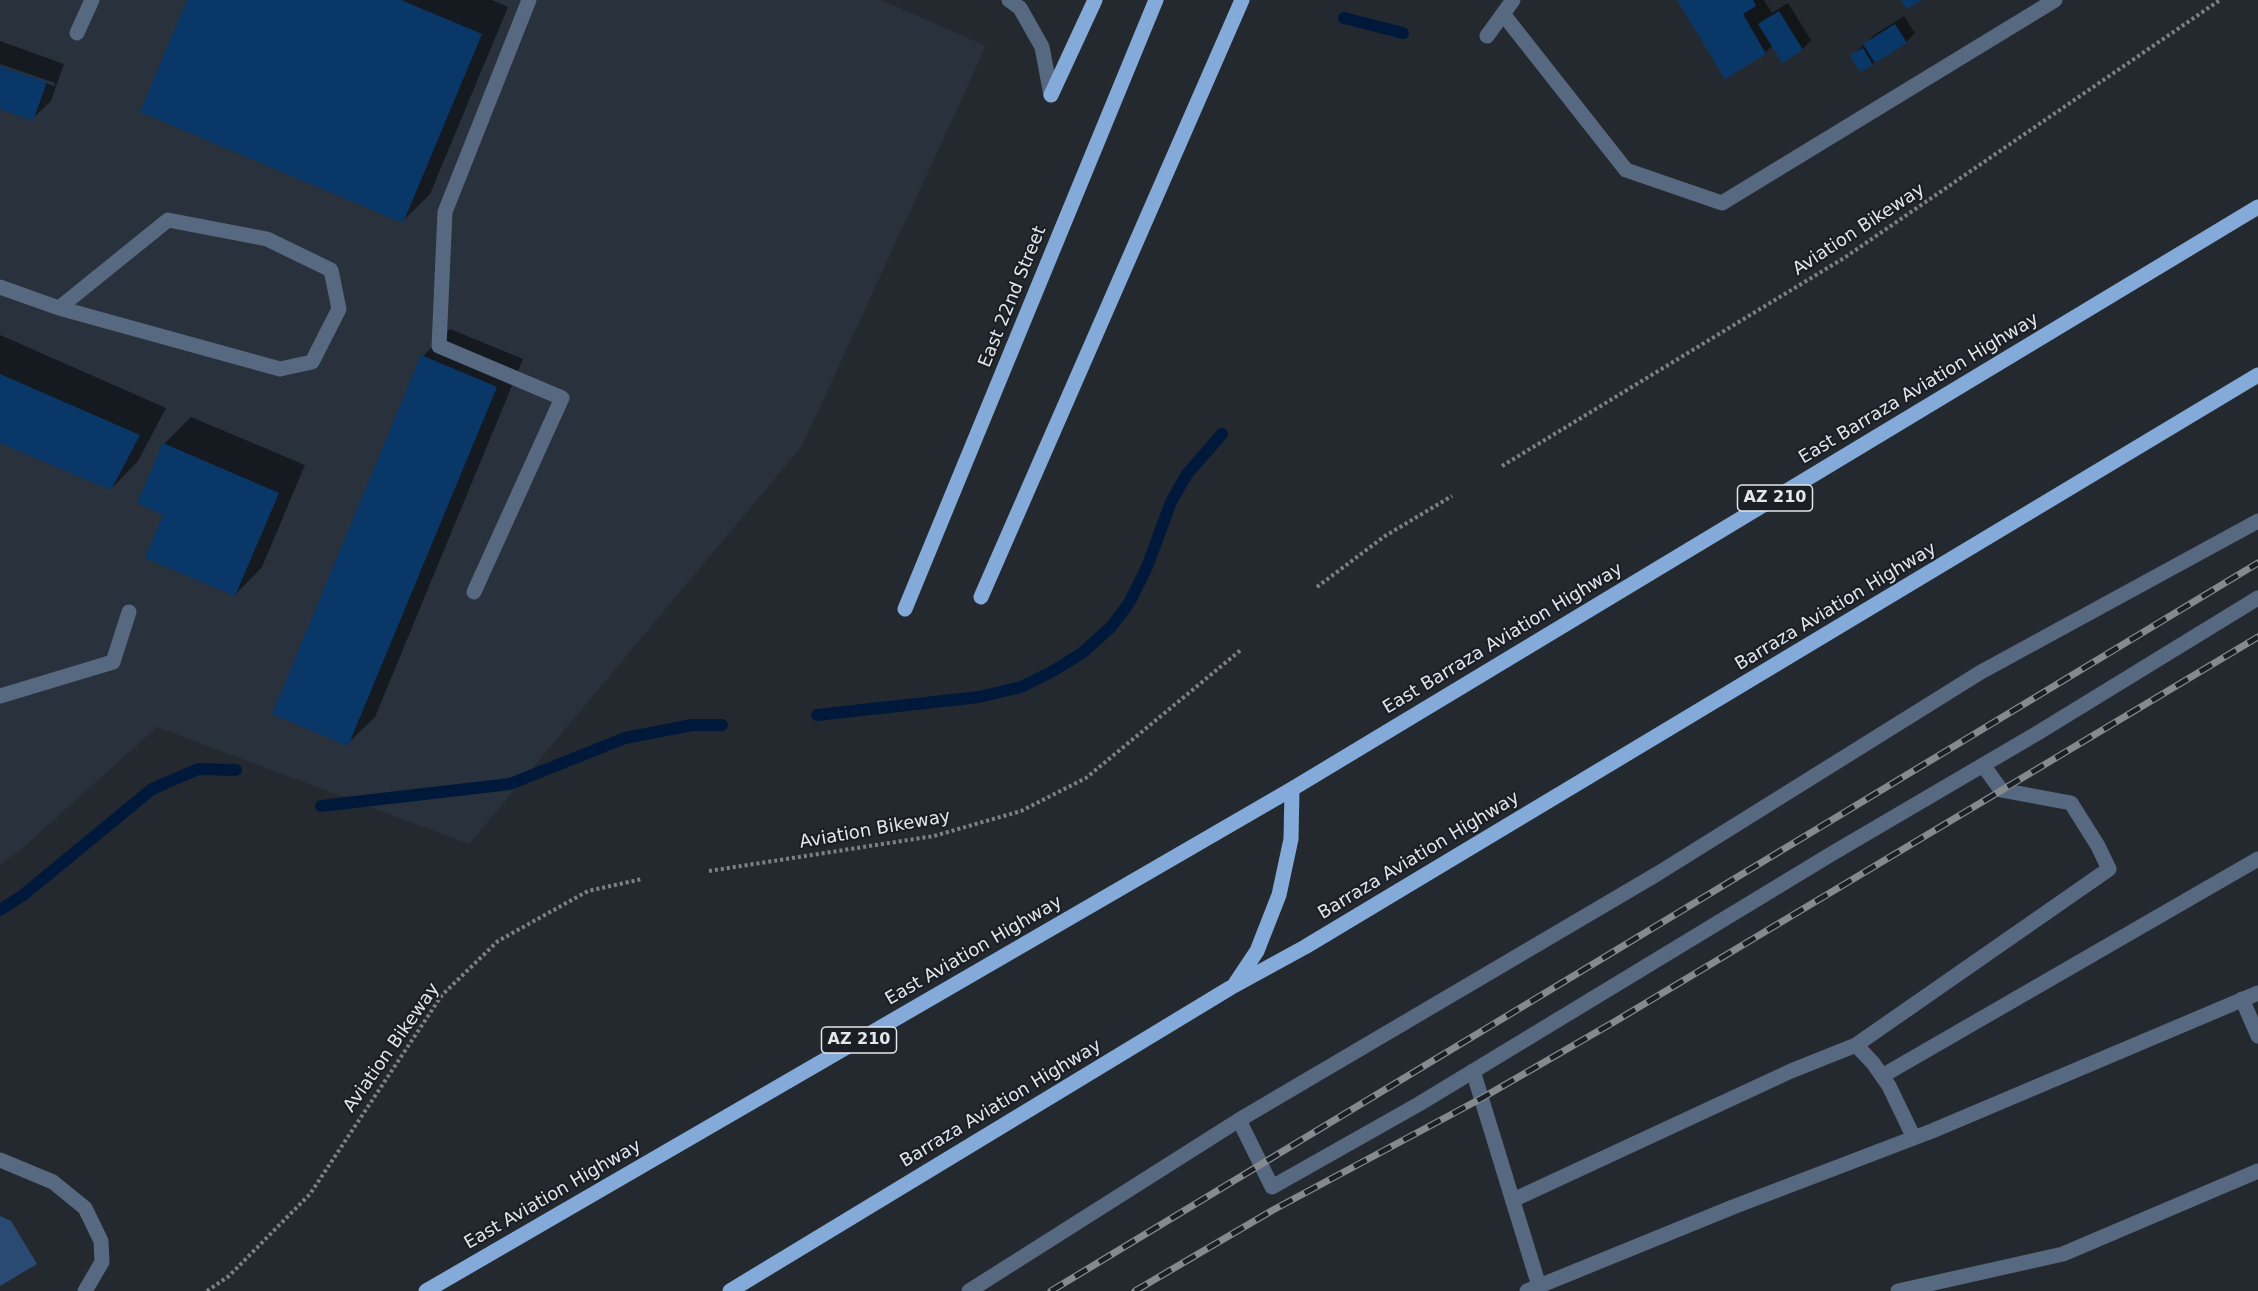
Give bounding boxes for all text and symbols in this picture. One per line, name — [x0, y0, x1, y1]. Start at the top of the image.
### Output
street label: Aviation Bikeway — [1789, 179, 1929, 281]
street label: East 22nd Street — [975, 223, 1051, 371]
street label: East Barraza Aviation Highway — [1795, 309, 2043, 469]
road number: AZ 210 — [1738, 485, 1812, 511]
street label: Barraza Aviation Highway — [1731, 538, 1941, 676]
street label: East Barraza Aviation Highway — [1379, 559, 1627, 719]
street label: Barraza Aviation Highway — [1314, 787, 1524, 925]
street label: Aviation Bikeway — [798, 806, 952, 854]
street label: East Aviation Highway — [882, 892, 1066, 1010]
street label: Aviation Bikeway — [339, 979, 445, 1117]
road number: AZ 210 — [822, 1027, 896, 1053]
street label: Barraza Aviation Highway — [896, 1035, 1106, 1173]
street label: East Aviation Highway — [461, 1136, 645, 1254]

